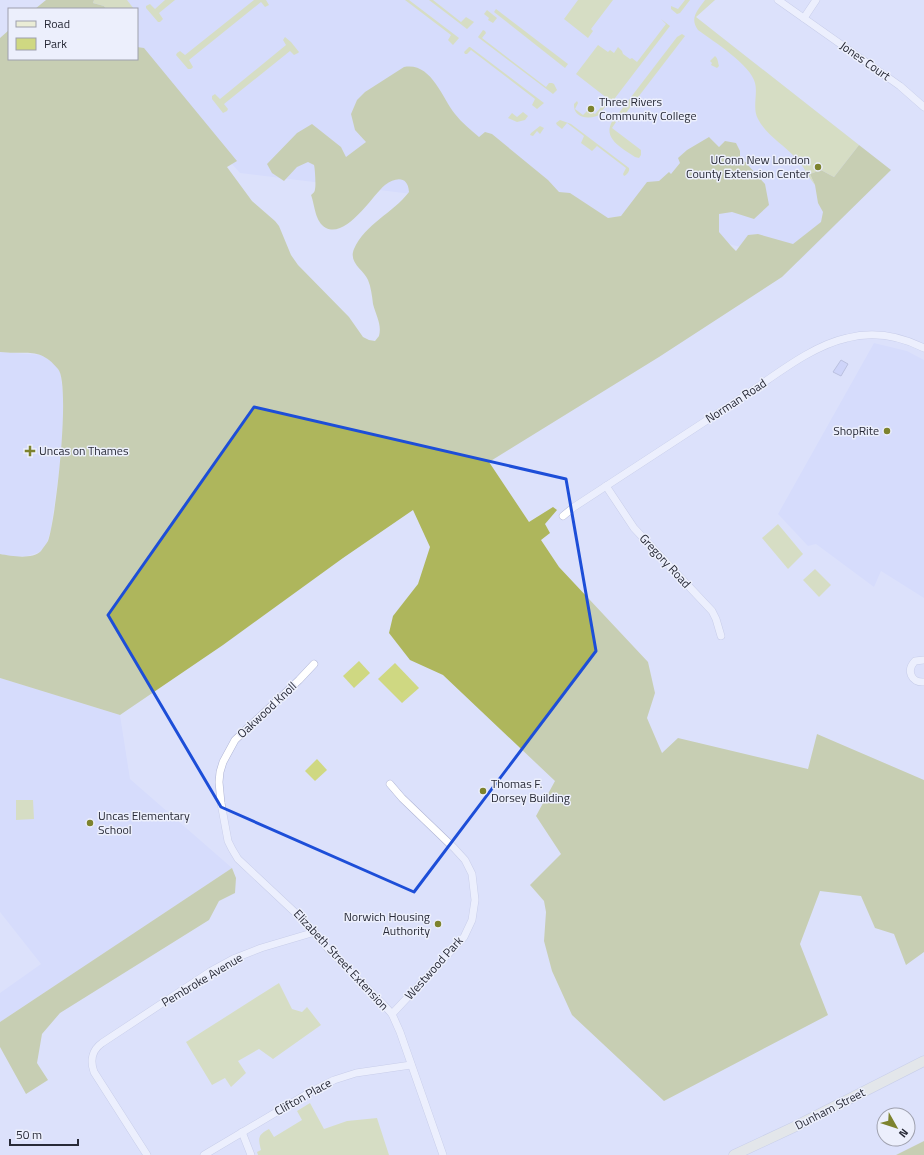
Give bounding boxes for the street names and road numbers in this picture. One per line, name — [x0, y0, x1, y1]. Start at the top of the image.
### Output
street label: Jones Court — [836, 36, 895, 85]
street label: Norman Road — [701, 374, 770, 428]
street label: Gregory Road — [635, 529, 696, 592]
street label: Oakwood Knoll — [233, 677, 301, 742]
street label: Elizabeth Street Extension — [289, 905, 393, 1015]
street label: Westwood Park — [400, 931, 468, 1004]
street label: Pembroke Avenue — [158, 948, 246, 1011]
street label: Clifton Place — [271, 1073, 335, 1120]
street label: Dunham Street — [791, 1082, 869, 1134]

